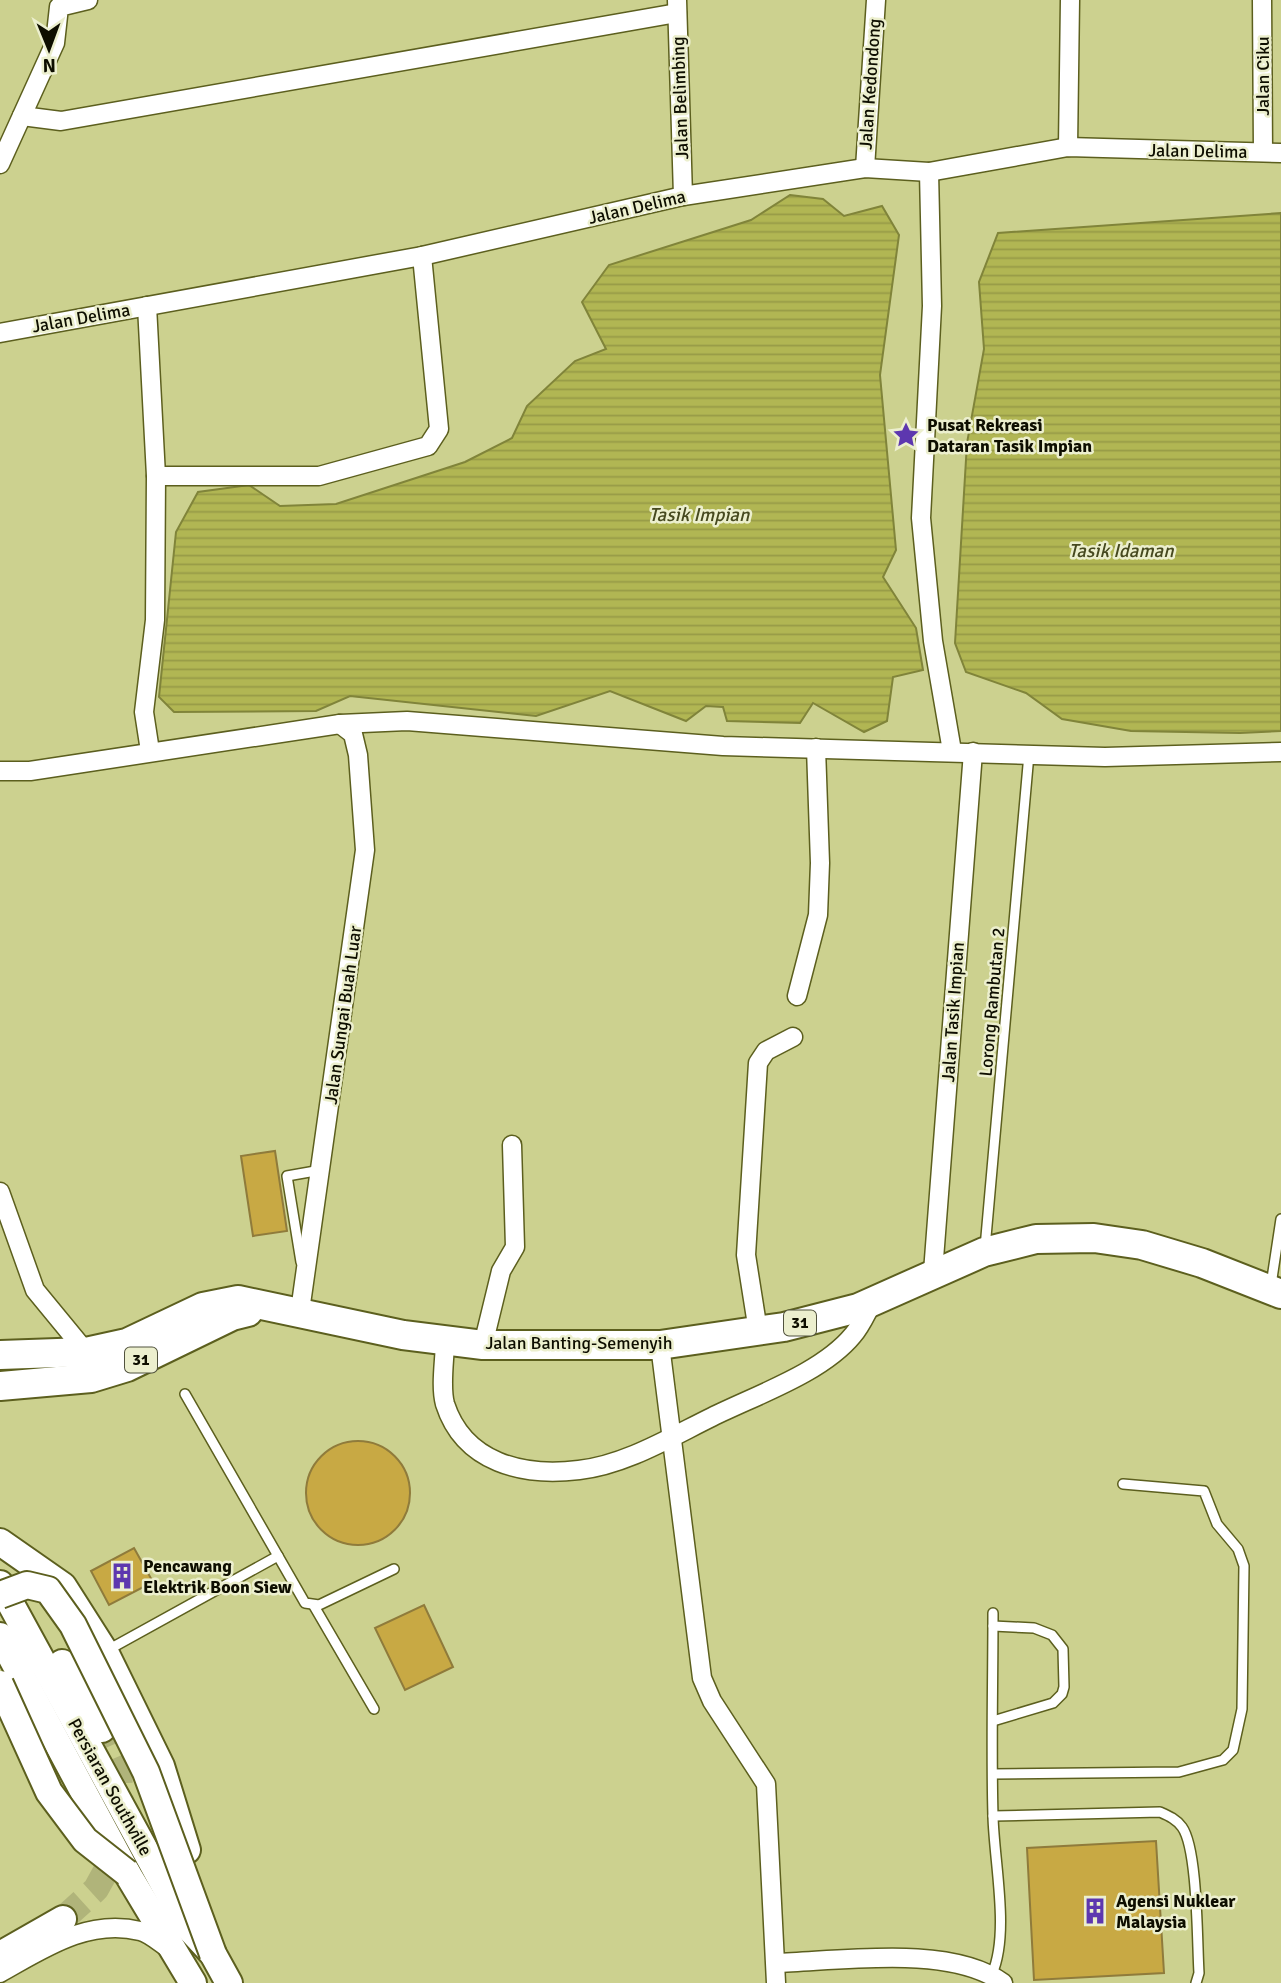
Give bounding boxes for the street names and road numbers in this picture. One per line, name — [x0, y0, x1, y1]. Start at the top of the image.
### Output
street label: Jalan Kedondong — [854, 18, 886, 150]
street label: Jalan Belimbing — [667, 36, 693, 160]
street label: Jalan Ciku — [1252, 36, 1274, 116]
street label: Jalan Delima — [1148, 139, 1248, 163]
street label: Jalan Delima — [586, 185, 688, 229]
street label: Jalan Delima — [30, 299, 132, 337]
street label: Jalan Sungai Buah Luar — [320, 924, 366, 1106]
street label: Lorong Rambutan 2 — [975, 927, 1009, 1077]
street label: Jalan Tasik Impian — [937, 941, 969, 1083]
road number: 31 — [784, 1310, 816, 1336]
street label: Jalan Banting-Semenyih — [486, 1332, 672, 1354]
road number: 31 — [125, 1348, 157, 1372]
street label: Persiaran Southville — [63, 1714, 157, 1860]

